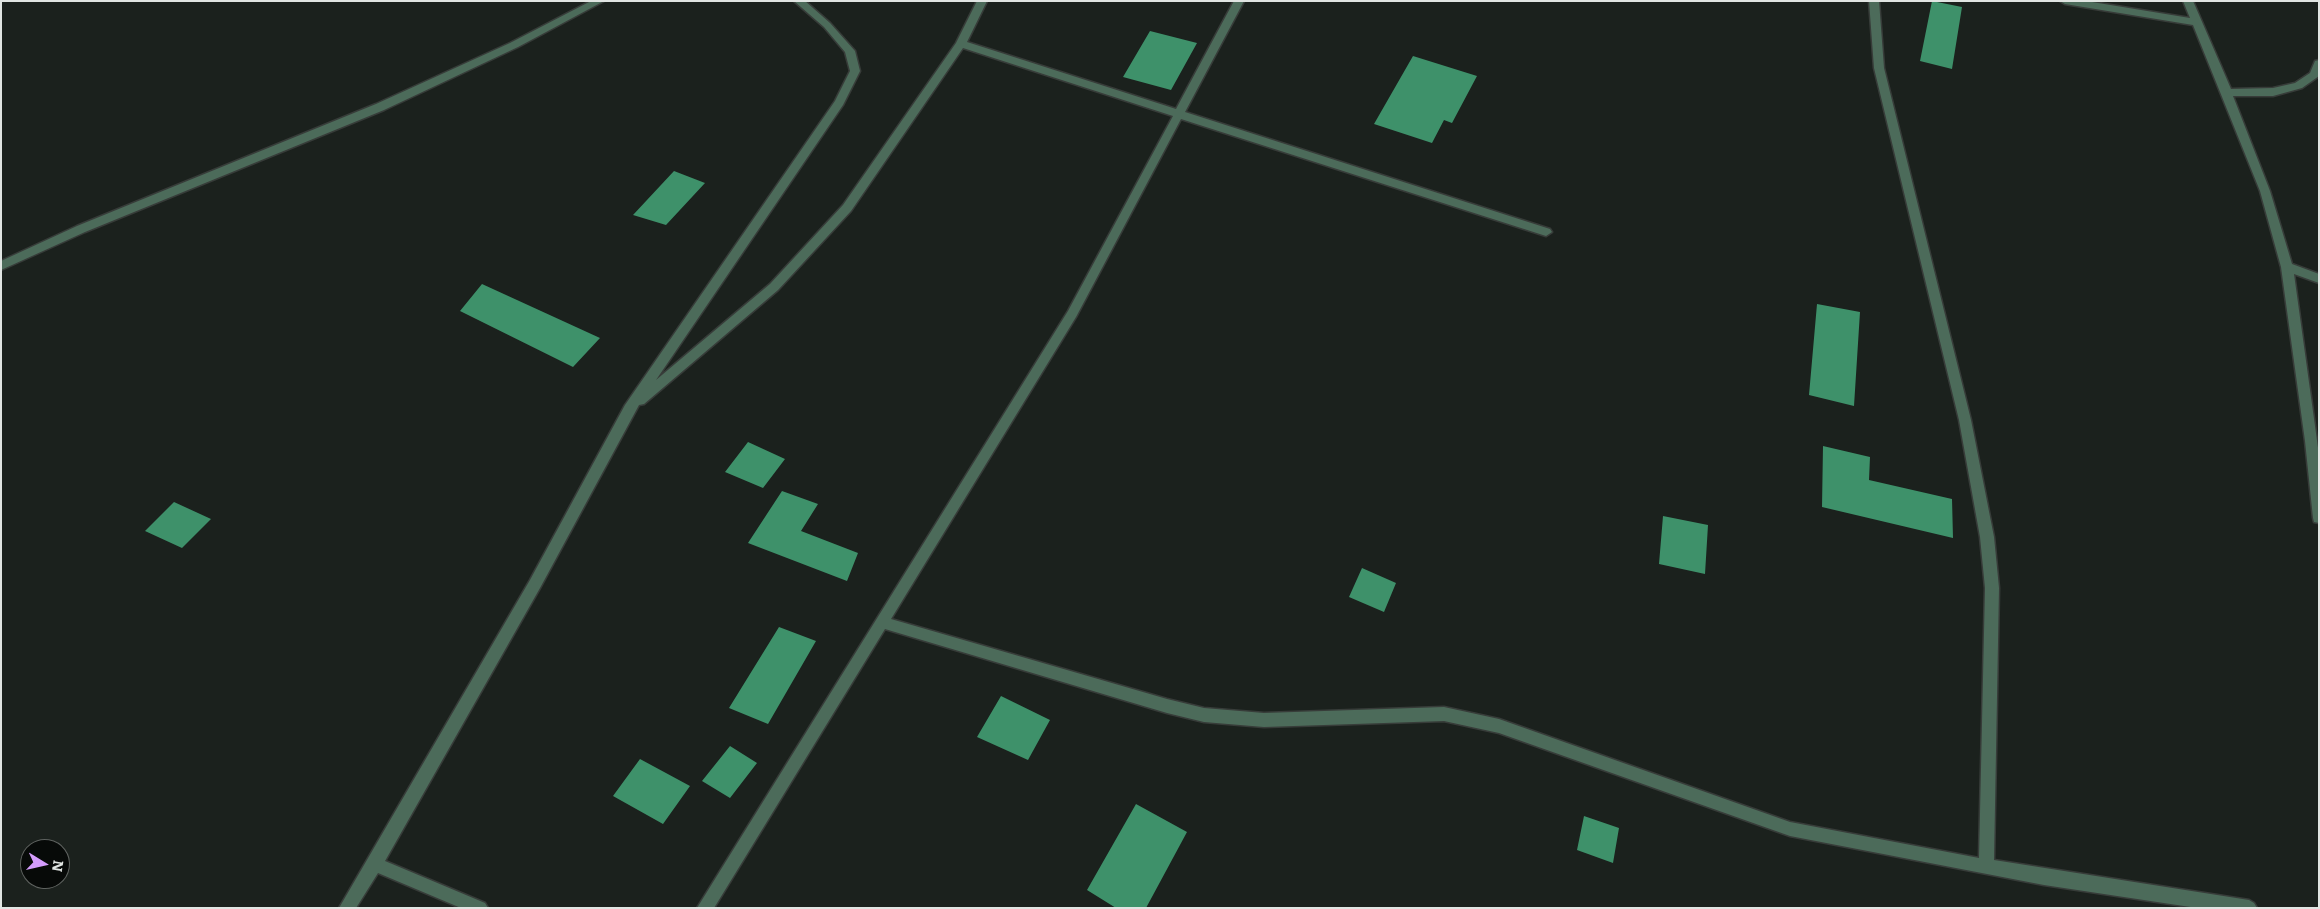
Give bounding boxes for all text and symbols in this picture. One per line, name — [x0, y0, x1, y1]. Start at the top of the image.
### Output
north arrow — [20, 839, 70, 889]
text: N — [48, 859, 70, 874]

